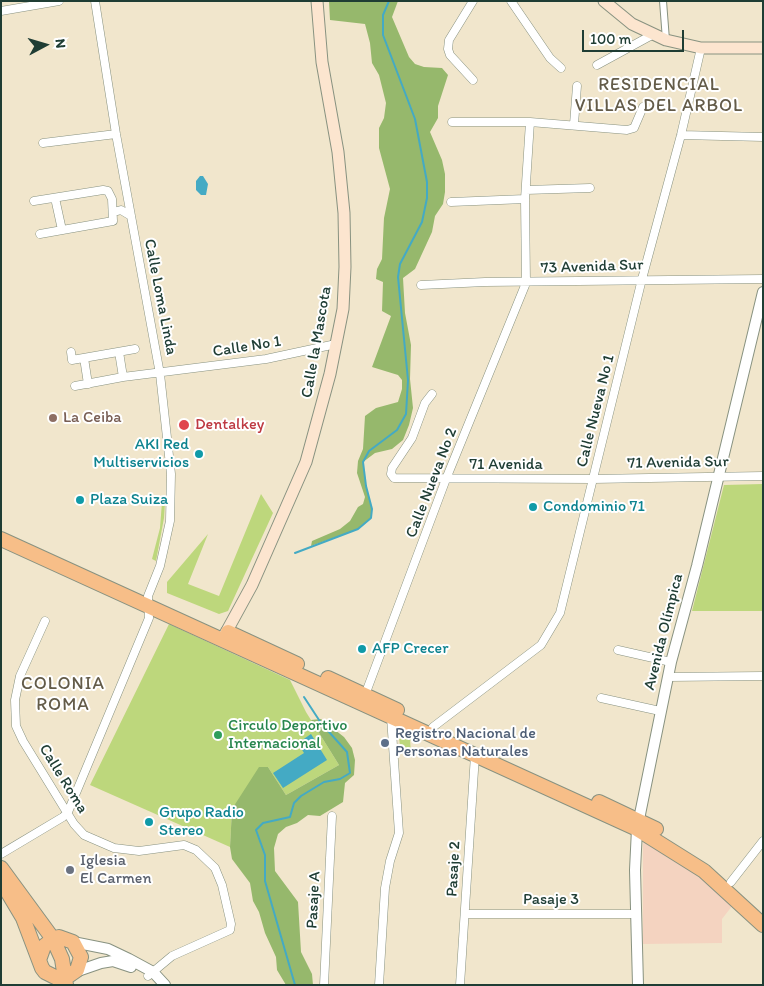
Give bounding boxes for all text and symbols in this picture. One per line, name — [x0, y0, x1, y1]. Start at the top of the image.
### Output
north arrow — [20, 20, 70, 70]
scale bar — [584, 20, 686, 52]
text: 100 m — [590, 30, 631, 48]
text: N — [51, 38, 69, 49]
district label: RESIDENCIAL VILLAS DEL ARBOL — [573, 74, 745, 116]
street label: Calle Loma Linda — [139, 237, 181, 357]
street label: 73 Avenida Sur — [540, 256, 644, 278]
street label: Calle la Mascota — [298, 285, 336, 399]
street label: Calle No 1 — [211, 332, 283, 362]
street label: Calle Nueva No 1 — [573, 353, 619, 469]
place label: La Ceiba — [63, 408, 122, 428]
marker: La Ceiba — [47, 412, 59, 424]
place label: Dentalkey — [195, 415, 264, 435]
marker: Dentalkey — [177, 418, 191, 432]
street label: Calle Nueva No 2 — [402, 425, 462, 541]
place label: AKI Red Multiservicios — [93, 435, 189, 473]
marker: AKI Red Multiservicios — [193, 448, 205, 460]
street label: 71 Avenida Sur — [627, 453, 729, 473]
street label: 71 Avenida — [469, 455, 543, 475]
place label: Plaza Suiza — [90, 490, 168, 510]
marker: Plaza Suiza — [74, 494, 86, 506]
place label: Condominio 71 — [543, 497, 645, 517]
marker: Condominio 71 — [527, 501, 539, 513]
street label: Avenida Olímpica — [640, 572, 688, 692]
place label: AFP Crecer — [372, 639, 449, 659]
marker: AFP Crecer — [356, 643, 368, 655]
district label: COLONIA ROMA — [20, 673, 106, 716]
place label: Circulo Deportivo Internacional — [228, 716, 347, 754]
place label: Registro Nacional de Personas Naturales — [395, 724, 536, 762]
marker: Circulo Deportivo Internacional — [212, 729, 224, 741]
marker: Registro Nacional de Personas Naturales — [379, 737, 391, 749]
street label: Calle Roma — [34, 741, 92, 817]
place label: Grupo Radio Stereo — [159, 803, 244, 841]
marker: Grupo Radio Stereo — [143, 816, 155, 828]
street label: Pasaje 2 — [443, 841, 465, 897]
place label: Iglesia El Carmen — [80, 851, 151, 889]
marker: Iglesia El Carmen — [64, 864, 76, 876]
street label: Pasaje A — [303, 871, 325, 929]
street label: Pasaje 3 — [523, 890, 579, 910]

